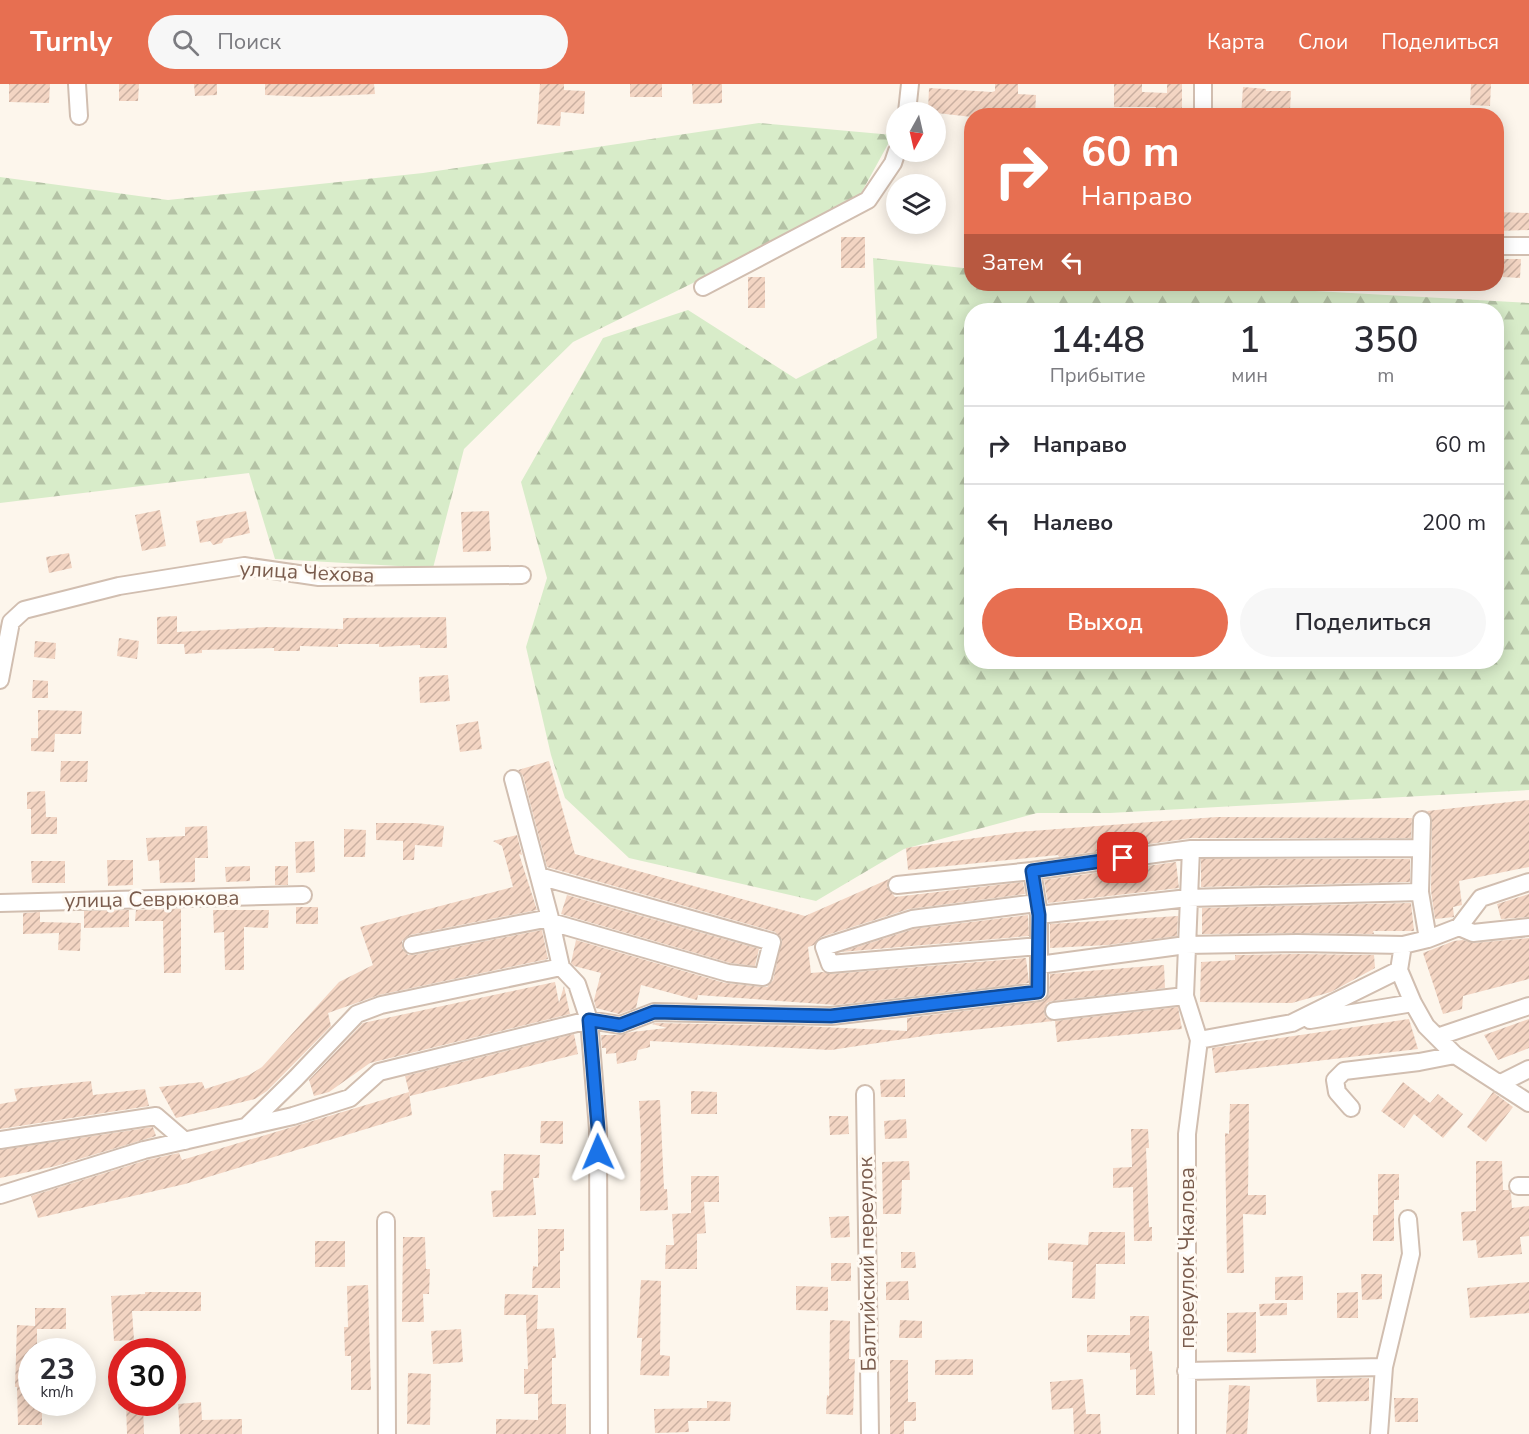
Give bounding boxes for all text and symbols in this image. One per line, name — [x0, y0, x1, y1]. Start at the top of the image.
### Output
search box — [148, 15, 568, 69]
text: Turnly — [30, 23, 112, 61]
icon: search — [169, 26, 202, 59]
text: Поиск — [217, 27, 281, 57]
text: Карта — [1207, 28, 1265, 56]
text: Слои — [1298, 28, 1348, 56]
text: Поделиться — [1381, 28, 1499, 56]
north arrow — [886, 102, 946, 162]
map controls — [886, 102, 946, 234]
text: 60 m — [1081, 124, 1180, 181]
icon: right — [982, 132, 1060, 210]
button: layers — [886, 174, 946, 234]
text: Направо — [1081, 178, 1192, 215]
icon: left — [1056, 246, 1089, 279]
text: Затем — [982, 248, 1044, 278]
text: 14:48 — [1050, 316, 1145, 365]
text: 1 — [1239, 316, 1260, 365]
text: 350 — [1354, 316, 1418, 365]
text: Прибытие — [1050, 362, 1146, 389]
text: мин — [1231, 362, 1268, 389]
text: m — [1377, 362, 1394, 389]
icon: right — [982, 429, 1015, 462]
text: Направо — [1033, 430, 1127, 460]
text: 60 m — [1435, 430, 1486, 460]
icon: left — [982, 507, 1015, 540]
text: Налево — [1033, 508, 1113, 538]
text: 200 m — [1422, 508, 1486, 538]
street label: улица Чехова — [239, 554, 375, 590]
button: Выход — [982, 588, 1228, 657]
button: Поделиться — [1240, 588, 1486, 657]
pin — [1097, 832, 1148, 883]
icon: arrive — [1106, 841, 1139, 874]
street label: улица Севрюкова — [64, 883, 240, 915]
position arrow — [566, 1120, 630, 1184]
street label: Балтийский переулок — [851, 1155, 883, 1372]
street label: переулок Чкалова — [1173, 1167, 1201, 1349]
speed limit sign: 30 — [108, 1338, 186, 1416]
text: 23 — [39, 1349, 75, 1390]
text: km/h — [40, 1382, 74, 1402]

